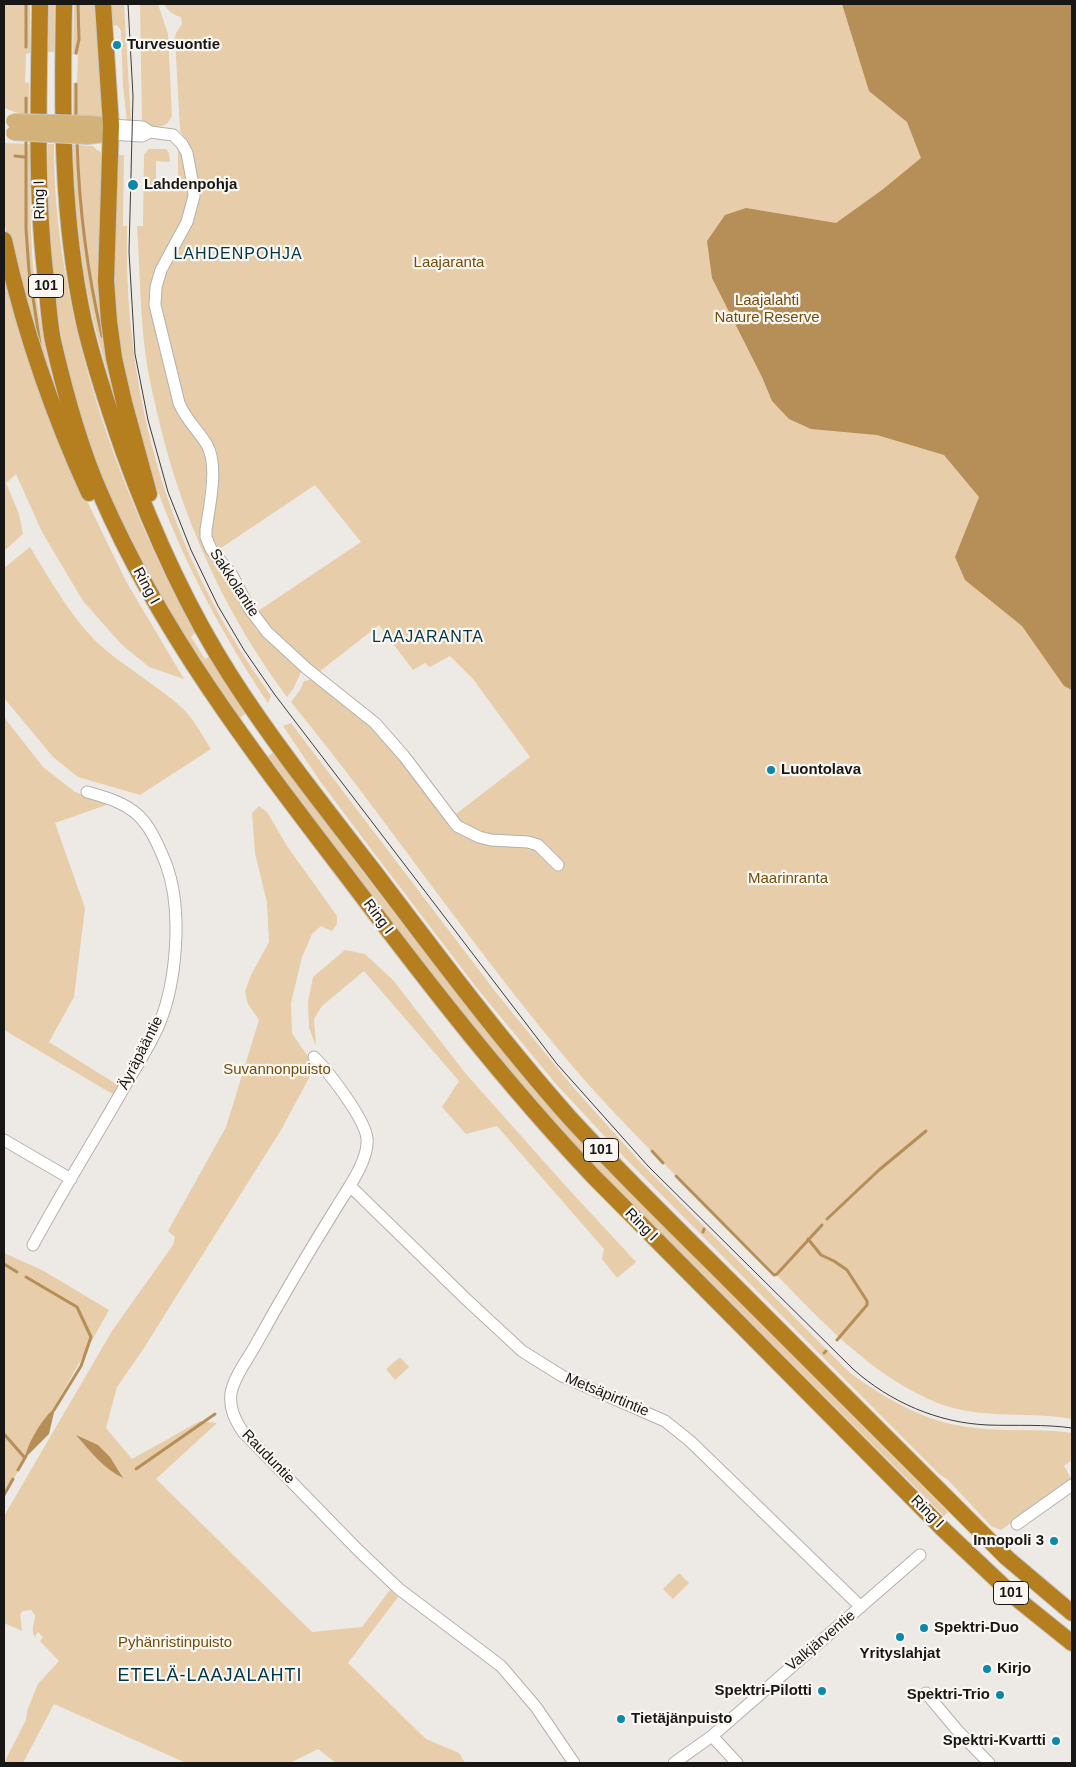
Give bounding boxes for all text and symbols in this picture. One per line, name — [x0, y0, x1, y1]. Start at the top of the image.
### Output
place label: Turvesuontie — [127, 36, 220, 54]
marker: Turvesuontie — [111, 39, 123, 51]
place label: Lahdenpohja — [144, 176, 237, 194]
marker: Lahdenpohja — [126, 178, 140, 192]
street label: Ring I — [31, 180, 49, 220]
district label: LAHDENPOHJA — [172, 245, 304, 265]
park label: Laajaranta — [414, 254, 484, 272]
road number: 101 — [28, 274, 64, 298]
park label: Laajalahti Nature Reserve — [714, 292, 820, 327]
street label: Sakkolantie — [205, 546, 263, 620]
street label: Ring I — [129, 565, 163, 607]
district label: LAAJARANTA — [371, 628, 485, 648]
place label: Luontolava — [781, 761, 861, 779]
marker: Luontolava — [765, 764, 777, 776]
park label: Maarinranta — [748, 870, 828, 888]
street label: Ring I — [359, 896, 397, 938]
street label: Äyräpääntie — [115, 1013, 167, 1093]
park label: Suvannonpuisto — [223, 1061, 331, 1079]
road number: 101 — [584, 1138, 618, 1162]
street label: Ring I — [621, 1205, 661, 1245]
street label: Metsäpirtintie — [562, 1369, 652, 1421]
street label: Rauduntie — [238, 1426, 298, 1488]
street label: Ring I — [907, 1492, 947, 1532]
place label: Innopoli 3 — [973, 1532, 1044, 1550]
marker: Innopoli 3 — [1048, 1535, 1060, 1547]
road number: 101 — [994, 1582, 1028, 1605]
street label: Valkjärventie — [783, 1607, 859, 1675]
place label: Spektri-Duo — [934, 1619, 1019, 1637]
marker: Spektri-Duo — [918, 1622, 930, 1634]
marker: Yrityslahjat — [894, 1631, 906, 1643]
park label: Pyhänristinpuisto — [118, 1634, 232, 1652]
place label: Yrityslahjat — [860, 1645, 940, 1663]
place label: Kirjo — [997, 1660, 1031, 1678]
marker: Kirjo — [981, 1663, 993, 1675]
district label: ETELÄ-LAAJALAHTI — [115, 1665, 305, 1687]
place label: Spektri-Pilotti — [714, 1682, 812, 1700]
marker: Spektri-Pilotti — [816, 1685, 828, 1697]
place label: Spektri-Trio — [907, 1686, 990, 1704]
marker: Spektri-Trio — [994, 1689, 1006, 1701]
place label: Tietäjänpuisto — [631, 1710, 732, 1728]
marker: Tietäjänpuisto — [615, 1713, 627, 1725]
place label: Spektri-Kvartti — [943, 1732, 1046, 1750]
marker: Spektri-Kvartti — [1050, 1735, 1062, 1747]

